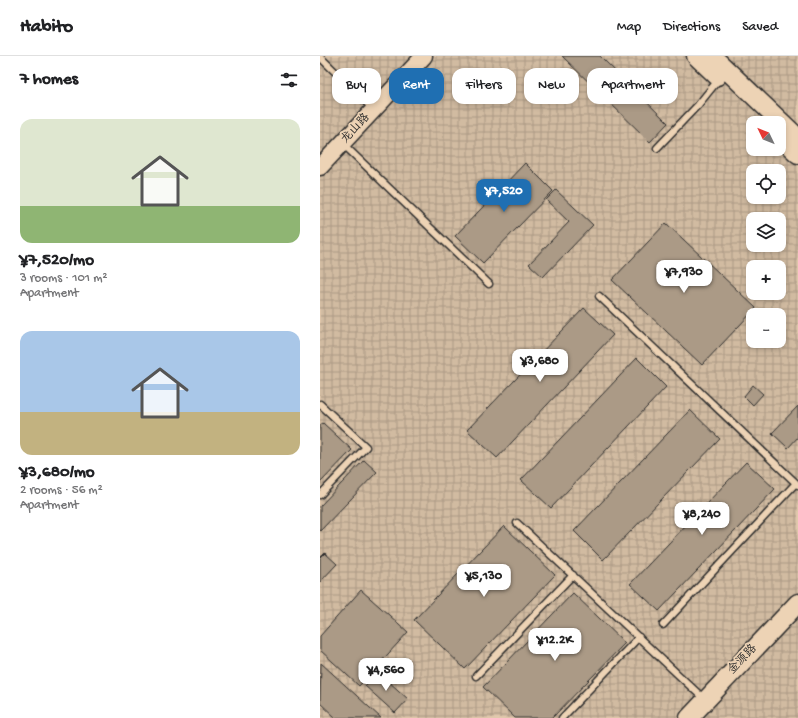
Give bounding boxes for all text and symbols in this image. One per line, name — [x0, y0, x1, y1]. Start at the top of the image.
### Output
text: Habito — [20, 16, 73, 39]
text: Map — [617, 19, 641, 36]
text: Directions — [663, 19, 720, 36]
text: Saved — [742, 19, 778, 36]
chip: Buy — [332, 68, 381, 104]
chip: Rent — [389, 68, 444, 104]
chip: Filters — [452, 68, 516, 104]
chip: New — [524, 68, 579, 104]
chip: Apartment — [587, 68, 678, 104]
icon: filters — [278, 69, 300, 91]
text: 7 homes — [20, 70, 78, 90]
street label: 龙山路 — [338, 110, 373, 147]
north arrow — [746, 116, 786, 156]
map controls — [746, 116, 786, 348]
icon: home — [124, 145, 196, 217]
button: locate — [746, 164, 786, 204]
pin: ¥7,520 — [471, 179, 537, 213]
text: ¥7,520 — [485, 184, 523, 199]
button: layers — [746, 212, 786, 252]
text: ¥7,520/mo — [20, 251, 94, 271]
pin: ¥7,930 — [651, 260, 717, 294]
button: + — [746, 260, 786, 300]
text: ¥7,930 — [665, 265, 703, 280]
text: 3 rooms · 101 m² — [20, 271, 108, 286]
text: Apartment — [20, 286, 79, 301]
button: − — [746, 308, 786, 348]
pin: ¥3,680 — [507, 349, 573, 383]
text: ¥3,680 — [521, 354, 559, 369]
icon: home — [124, 357, 196, 429]
text: ¥3,680/mo — [20, 463, 95, 483]
text: 2 rooms · 56 m² — [20, 483, 103, 498]
text: Apartment — [20, 498, 79, 513]
pin: ¥8,240 — [669, 502, 735, 536]
text: ¥8,240 — [683, 507, 721, 522]
pin: ¥5,130 — [451, 564, 517, 598]
text: ¥5,130 — [466, 569, 502, 584]
pin: ¥12.2K — [522, 628, 588, 662]
text: ¥12.2K — [537, 633, 573, 648]
street label: 金源路 — [725, 641, 761, 678]
pin: ¥4,560 — [353, 658, 419, 692]
text: ¥4,560 — [367, 663, 405, 678]

